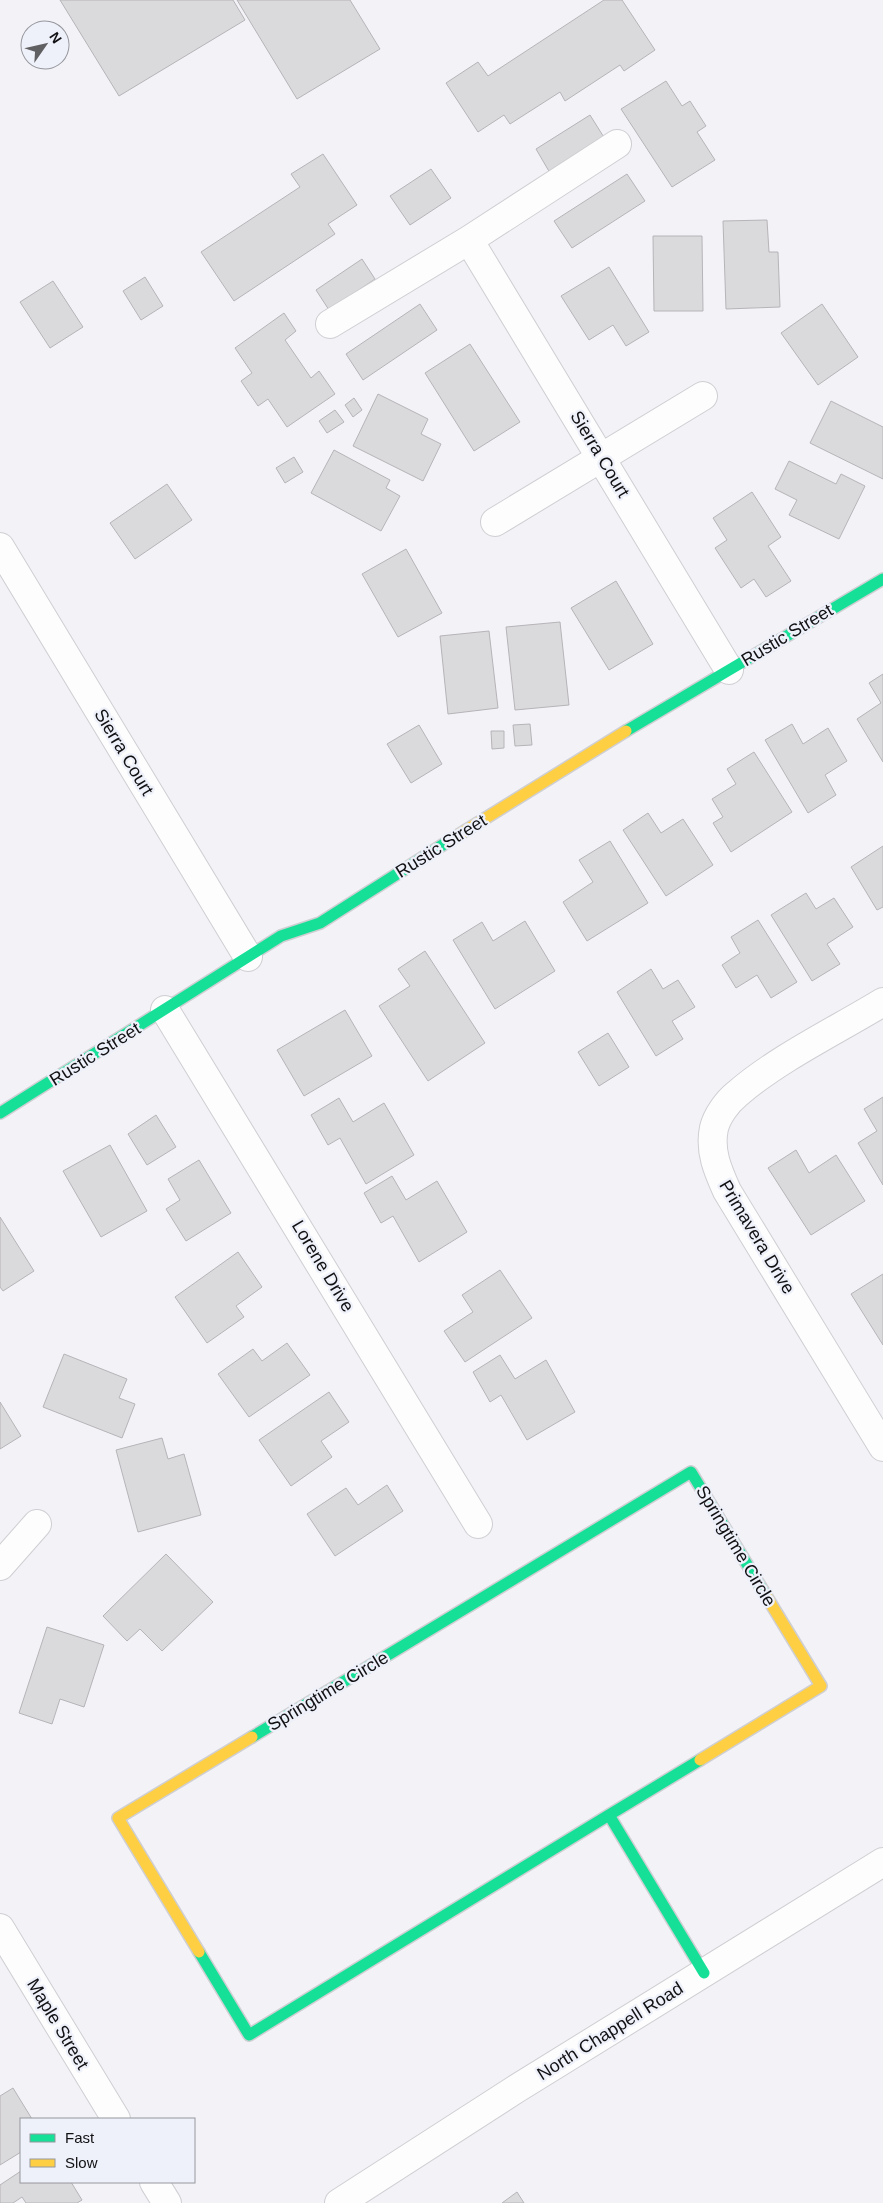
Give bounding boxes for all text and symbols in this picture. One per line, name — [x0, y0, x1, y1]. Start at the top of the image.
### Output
north arrow — [20, 20, 70, 70]
text: N — [46, 29, 65, 46]
street label: Sierra Court — [566, 407, 634, 501]
street label: Rustic Street — [738, 600, 836, 670]
street label: Sierra Court — [90, 705, 158, 799]
street label: Rustic Street — [392, 810, 490, 882]
street label: Rustic Street — [46, 1018, 144, 1090]
street label: Primavera Drive — [715, 1177, 799, 1297]
street label: Lorene Drive — [288, 1217, 358, 1315]
street label: Springtime Circle — [692, 1482, 780, 1610]
street label: Springtime Circle — [264, 1647, 392, 1735]
street label: Maple Street — [23, 1975, 93, 2073]
street label: North Chappell Road — [533, 1978, 687, 2084]
legend — [20, 2118, 195, 2183]
text: Fast — [65, 2129, 95, 2146]
text: Slow — [65, 2154, 98, 2171]

